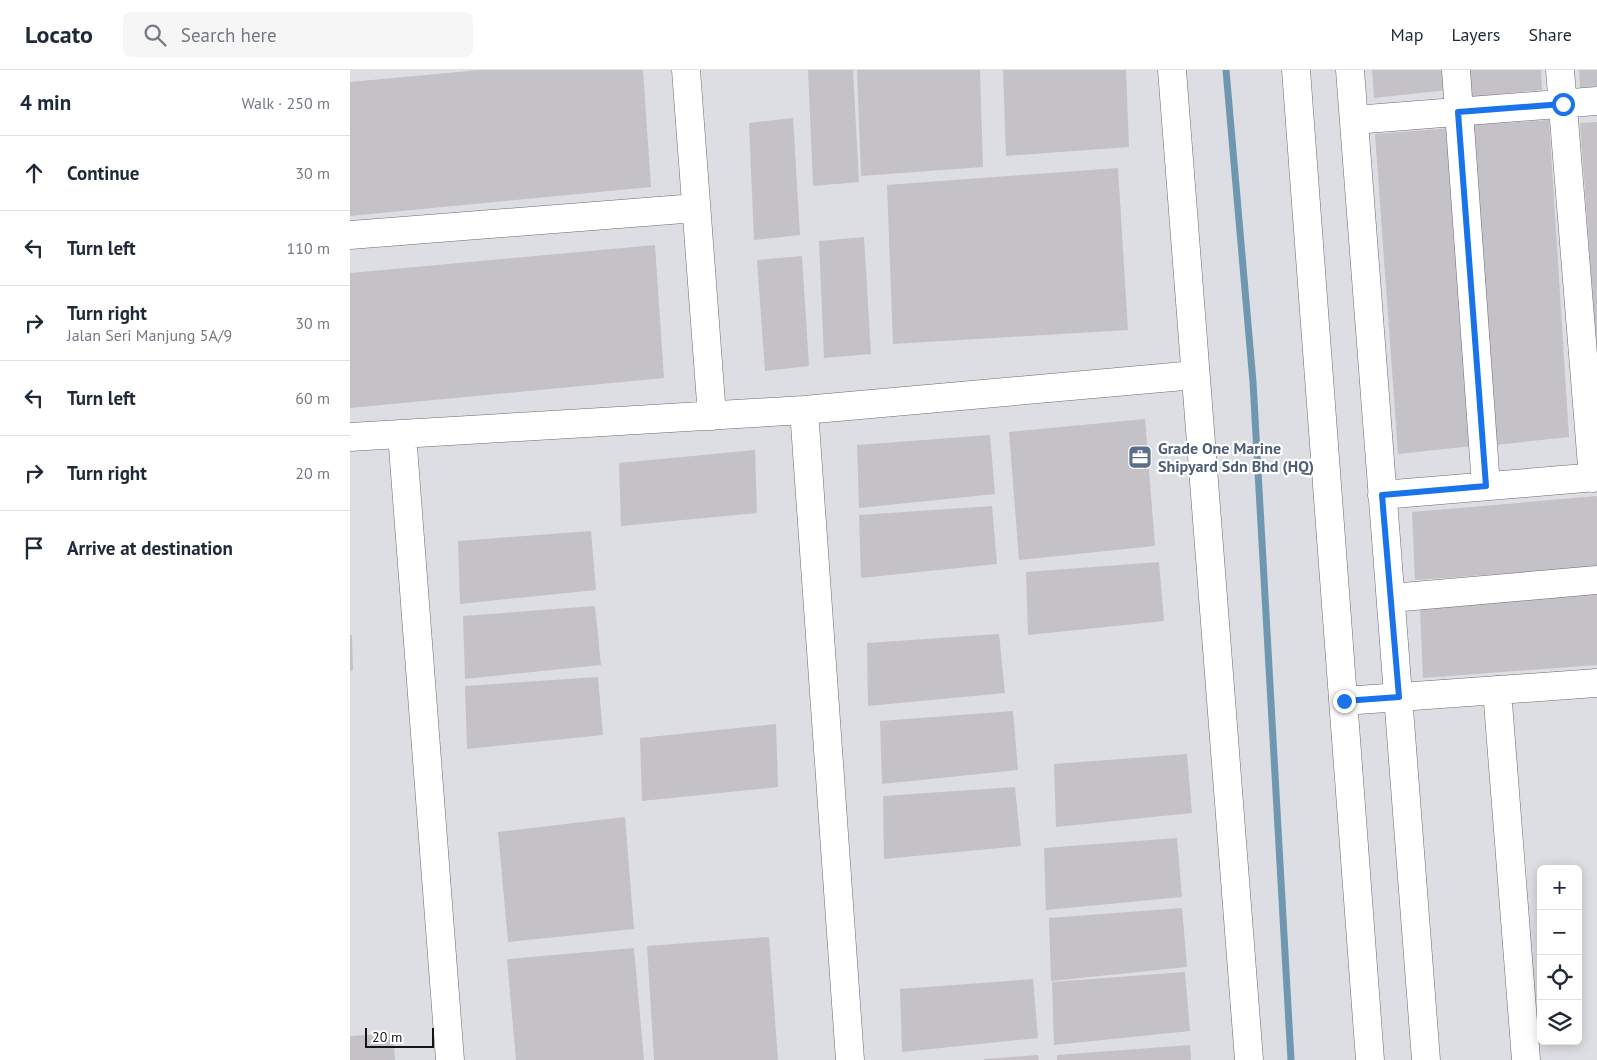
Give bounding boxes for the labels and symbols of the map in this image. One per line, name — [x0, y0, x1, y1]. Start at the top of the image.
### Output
route start — [1552, 93, 1575, 116]
place label: Grade One Marine Shipyard Sdn Bhd (HQ) — [1158, 438, 1314, 476]
office icon: Grade One Marine Shipyard Sdn Bhd (HQ) — [1127, 444, 1153, 470]
route end — [1333, 690, 1356, 713]
scale bar — [365, 1025, 434, 1048]

